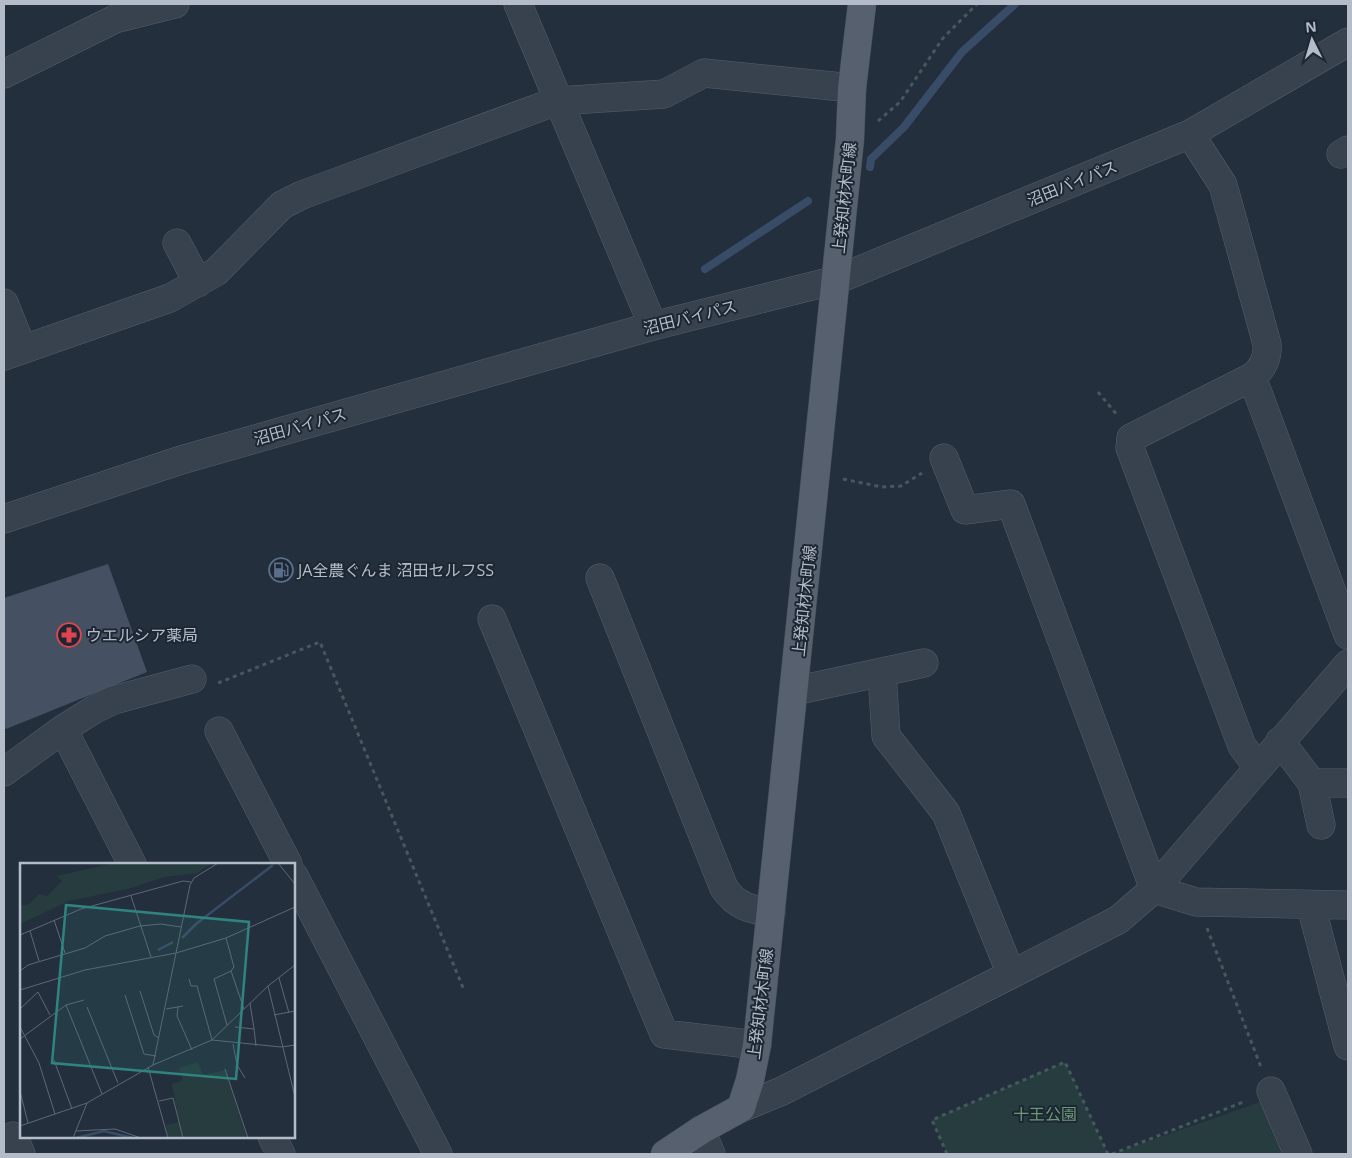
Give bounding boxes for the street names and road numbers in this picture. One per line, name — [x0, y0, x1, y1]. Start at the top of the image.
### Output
street label: 上発知材木町線 — [827, 141, 861, 255]
street label: 沼田バイパス — [1024, 155, 1120, 211]
street label: 沼田バイパス — [641, 295, 739, 339]
street label: 沼田バイパス — [251, 402, 349, 450]
street label: 上発知材木町線 — [787, 544, 821, 658]
street label: 上発知材木町線 — [742, 947, 778, 1061]

